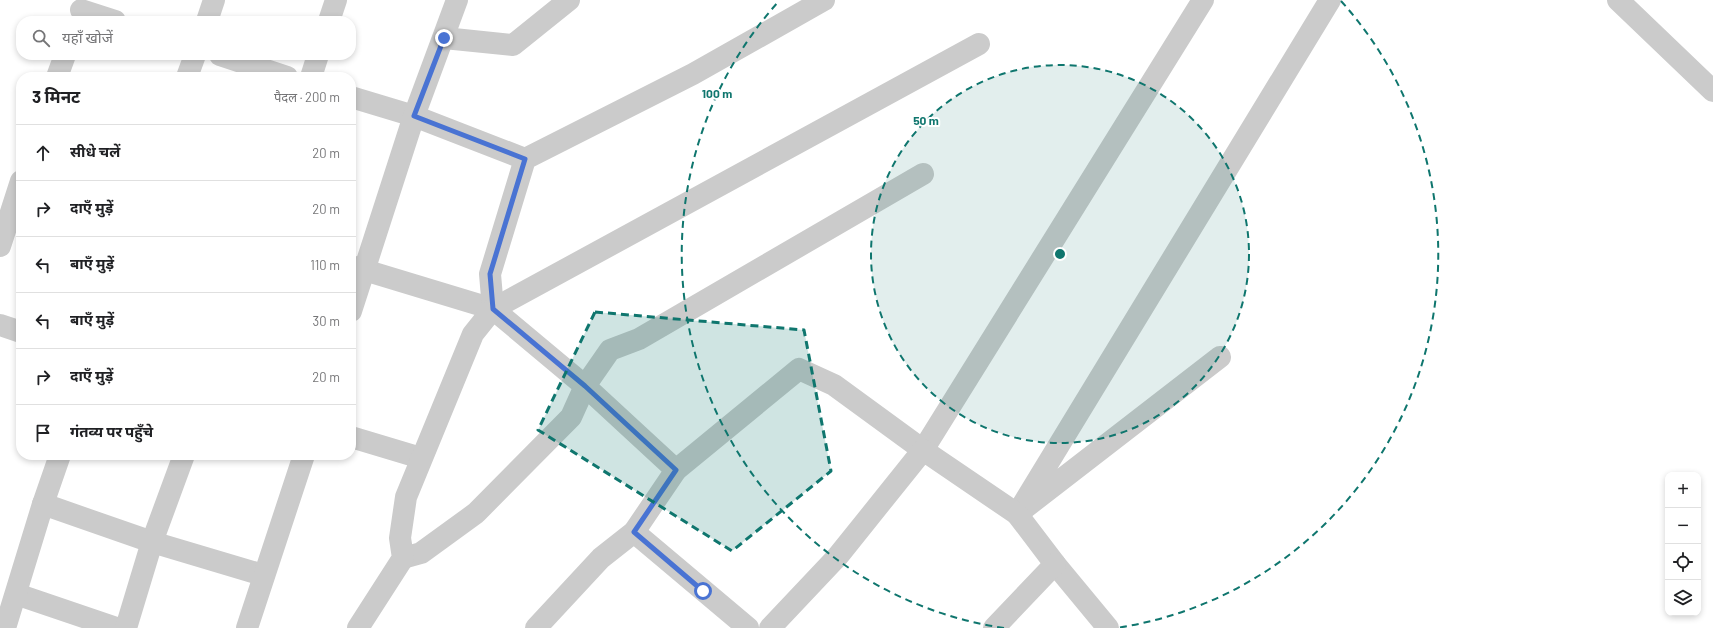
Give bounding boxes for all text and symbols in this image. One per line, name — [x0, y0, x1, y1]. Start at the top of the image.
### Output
search box — [16, 16, 356, 60]
icon: search — [30, 27, 52, 49]
text: यहाँ खोजें — [62, 28, 113, 46]
route end — [435, 29, 453, 47]
text: 3 मिनट — [32, 86, 80, 106]
text: 100 m — [702, 86, 732, 100]
text: पैदल · 200 m — [274, 89, 340, 105]
text: 50 m — [913, 113, 939, 127]
icon: ahead — [32, 142, 54, 164]
text: सीधे चलें — [70, 142, 120, 160]
text: 20 m — [312, 145, 340, 161]
icon: right — [32, 198, 54, 220]
text: दाएँ मुड़ें — [70, 198, 113, 216]
text: 20 m — [312, 201, 340, 217]
centre of rings — [1053, 247, 1067, 261]
icon: left — [32, 254, 54, 276]
text: बाएँ मुड़ें — [70, 254, 114, 272]
text: 110 m — [310, 257, 340, 273]
icon: left — [32, 310, 54, 332]
text: बाएँ मुड़ें — [70, 310, 114, 328]
text: 30 m — [313, 313, 340, 329]
icon: right — [32, 366, 54, 388]
text: दाएँ मुड़ें — [70, 366, 113, 384]
text: 20 m — [312, 369, 340, 385]
icon: arrive — [32, 422, 54, 444]
text: गंतव्य पर पहुँचे — [70, 422, 153, 440]
map controls — [1665, 472, 1701, 616]
button: + — [1665, 472, 1701, 508]
button: − — [1665, 508, 1701, 544]
button: locate — [1665, 544, 1701, 580]
button: layers — [1665, 580, 1701, 616]
route start — [694, 582, 712, 600]

